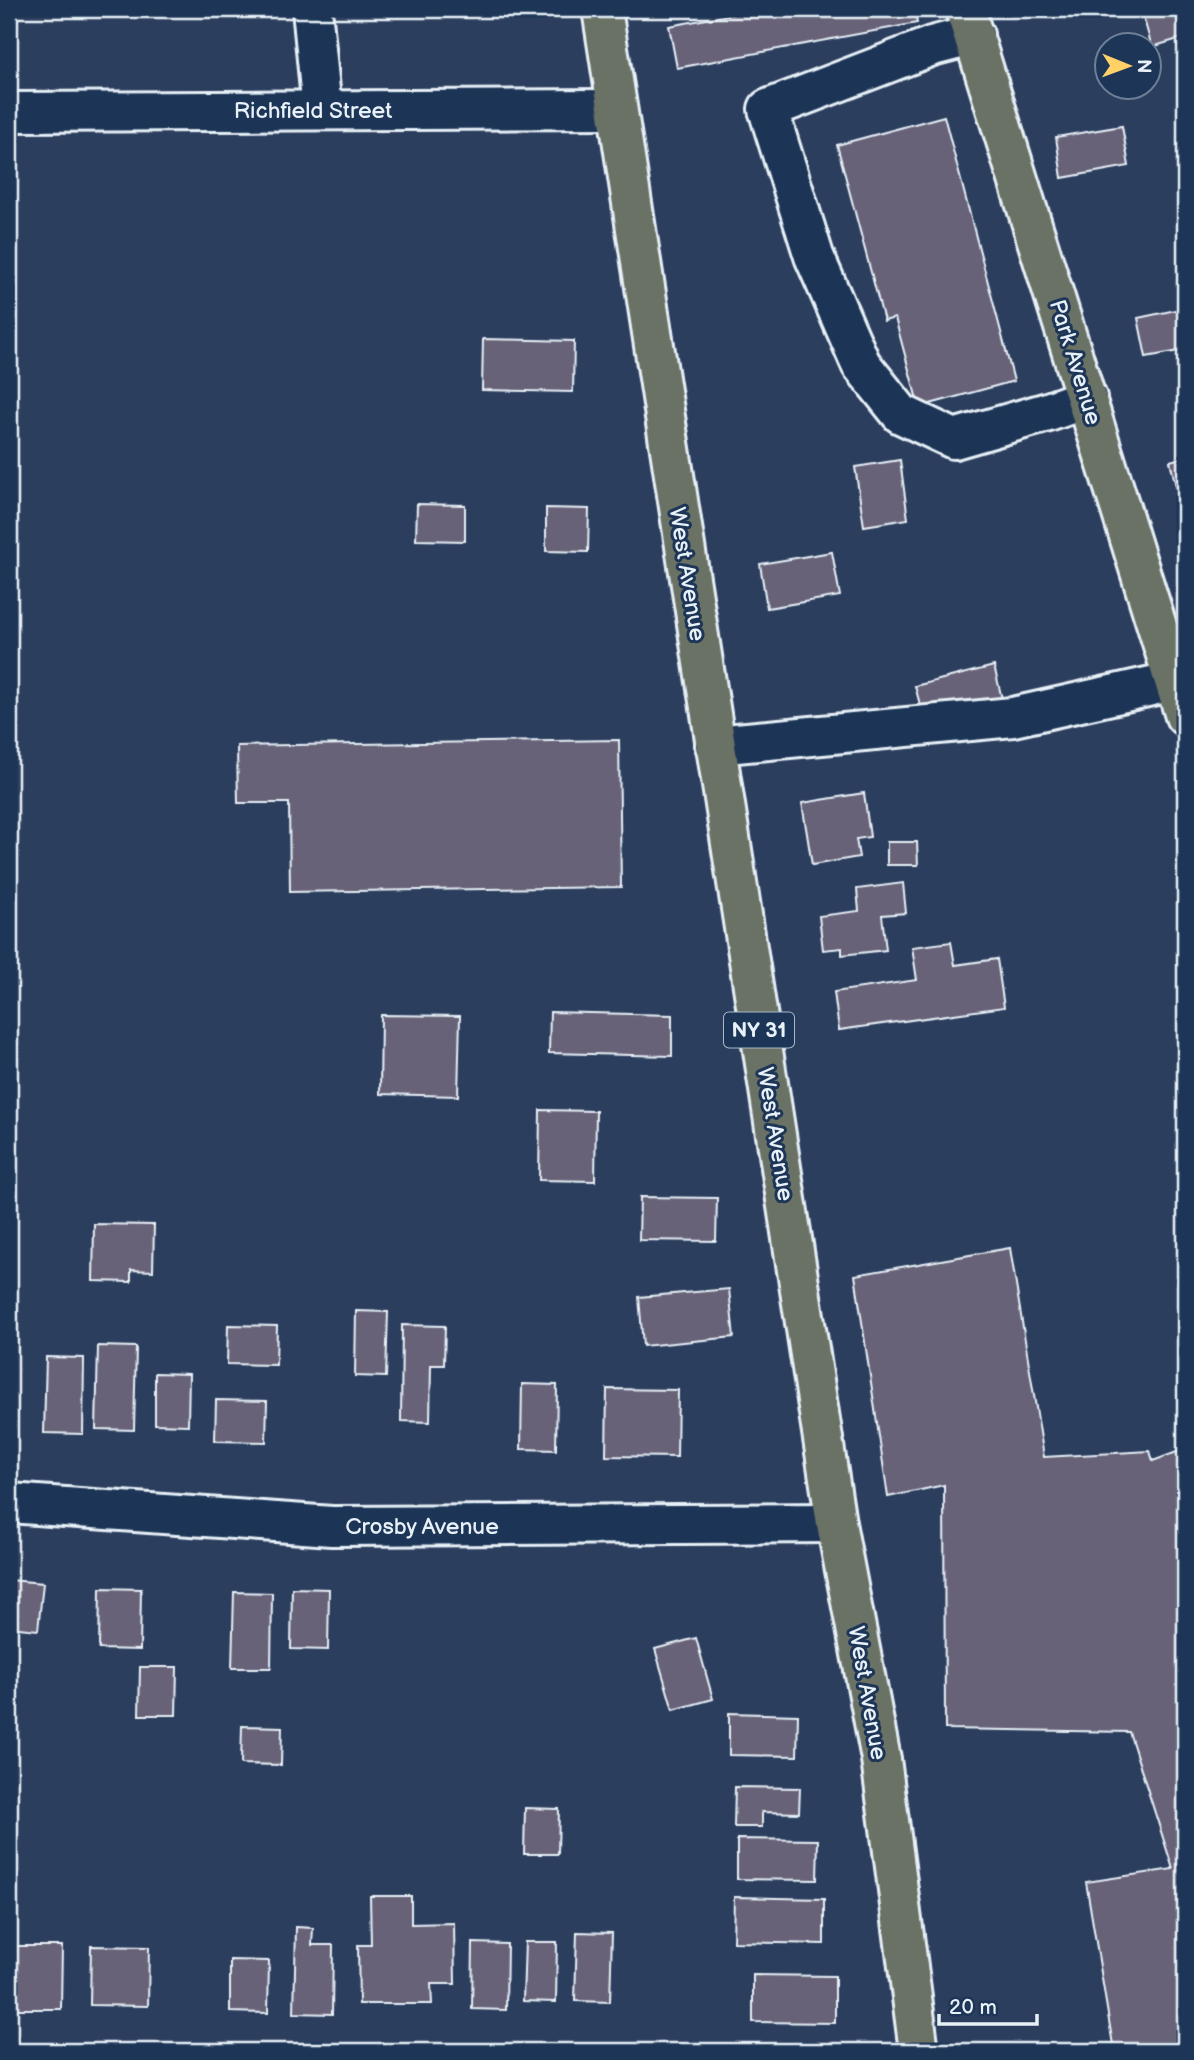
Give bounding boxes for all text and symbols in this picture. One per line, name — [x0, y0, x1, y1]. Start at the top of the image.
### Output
north arrow — [1092, 32, 1162, 102]
text: N — [1132, 59, 1155, 74]
street label: Richfield Street — [234, 97, 392, 125]
street label: Park Avenue — [1043, 296, 1107, 428]
street label: West Avenue — [663, 505, 711, 643]
road number: NY 31 — [724, 1012, 794, 1048]
street label: West Avenue — [751, 1065, 799, 1203]
street label: Crosby Avenue — [345, 1513, 499, 1541]
street label: West Avenue — [841, 1624, 893, 1762]
scale bar — [939, 1983, 1036, 2027]
text: 20 m — [949, 1995, 997, 2020]

